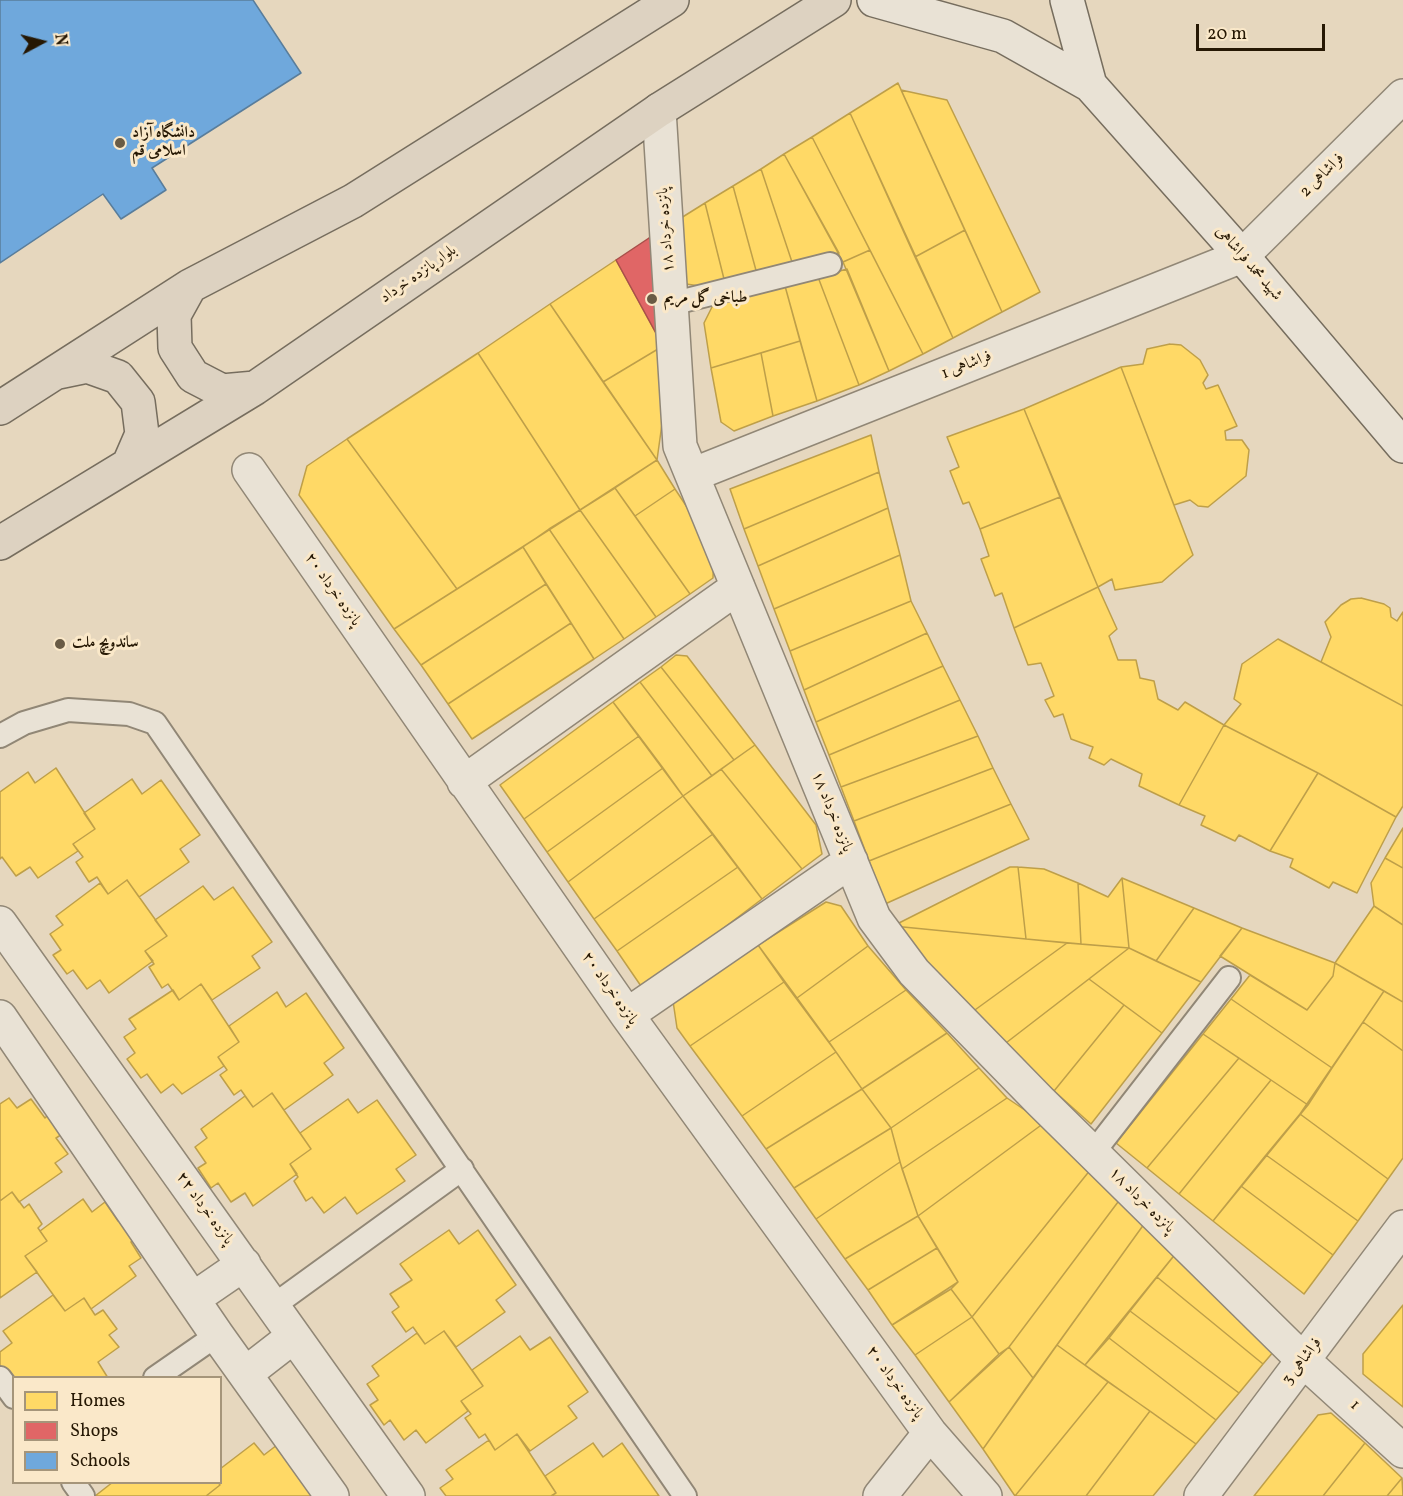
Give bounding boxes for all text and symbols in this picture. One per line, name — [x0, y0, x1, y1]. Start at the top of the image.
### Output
north arrow — [12, 12, 72, 72]
scale bar — [1199, 12, 1328, 50]
text: 20 m — [1207, 22, 1247, 47]
text: N — [48, 33, 71, 47]
place label: دانشگاه آزاد اسلامی قم — [132, 124, 195, 162]
marker: دانشگاه آزاد اسلامی قم — [113, 136, 127, 150]
street label: فراشاهی 2 — [1297, 150, 1349, 202]
street label: پانزده خرداد ۱۸ — [654, 187, 680, 273]
street label: شهید محمد فراشاهی — [1210, 223, 1286, 305]
street label: بلوار پانزده خرداد — [377, 242, 461, 308]
place label: طباخی گل مریم — [664, 289, 748, 309]
marker: طباخی گل مریم — [645, 292, 659, 306]
street label: فراشاهی 1 — [939, 347, 995, 385]
street label: پانزده خرداد ۲۰ — [300, 549, 364, 631]
place label: ساندویچ ملت — [72, 634, 139, 654]
marker: ساندویچ ملت — [53, 637, 67, 651]
street label: پانزده خرداد ۱۸ — [806, 769, 856, 855]
street label: پانزده خرداد ۲۰ — [577, 948, 641, 1030]
street label: پانزده خرداد ۱۸ — [1104, 1164, 1178, 1238]
street label: پانزده خرداد ۲۲ — [171, 1169, 237, 1249]
street label: فراشاهی 3 — [1279, 1335, 1327, 1389]
street label: پانزده خرداد ۲۰ — [861, 1343, 927, 1423]
legend — [12, 1376, 222, 1484]
text: Homes — [70, 1389, 125, 1414]
street label: 1 — [1345, 1397, 1363, 1415]
text: Shops — [70, 1419, 118, 1444]
text: Schools — [70, 1449, 130, 1474]

